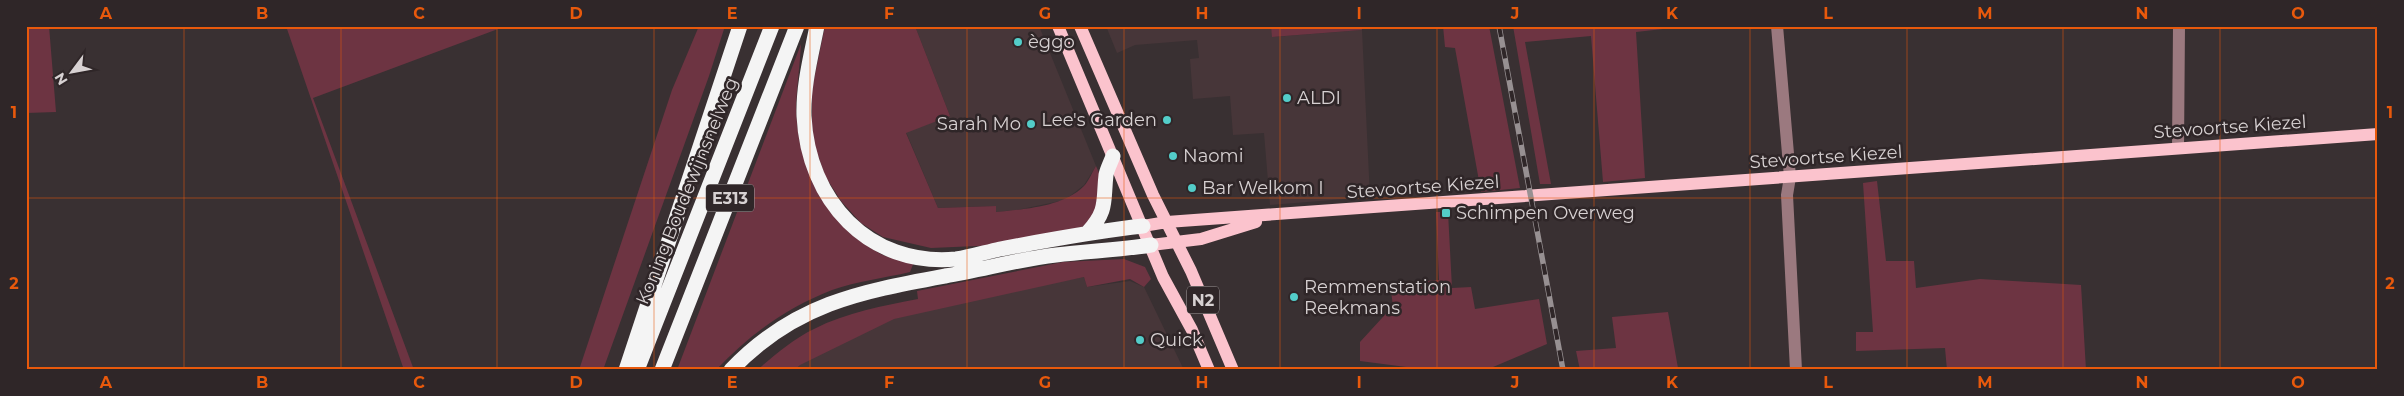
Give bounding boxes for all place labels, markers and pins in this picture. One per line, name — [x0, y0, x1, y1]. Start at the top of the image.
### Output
place label: èggo — [1028, 31, 1075, 53]
marker: èggo — [1012, 36, 1024, 48]
place label: ALDI — [1297, 87, 1341, 109]
marker: ALDI — [1281, 92, 1293, 104]
place label: Lee's Garden — [1041, 109, 1157, 131]
place label: Sarah Mo — [937, 113, 1021, 135]
marker: Lee's Garden — [1161, 114, 1173, 126]
marker: Sarah Mo — [1025, 118, 1037, 130]
place label: Naomi — [1183, 145, 1243, 167]
marker: Naomi — [1167, 150, 1179, 162]
place label: Bar Welkom I — [1202, 177, 1324, 199]
marker: Bar Welkom I — [1186, 182, 1198, 194]
place label: Schimpen Overweg — [1456, 202, 1635, 224]
marker: Schimpen Overweg — [1440, 207, 1452, 219]
place label: Remmenstation Reekmans — [1304, 276, 1451, 319]
marker: Remmenstation Reekmans — [1288, 291, 1300, 303]
place label: Quick — [1150, 329, 1203, 351]
marker: Quick — [1134, 334, 1146, 346]

